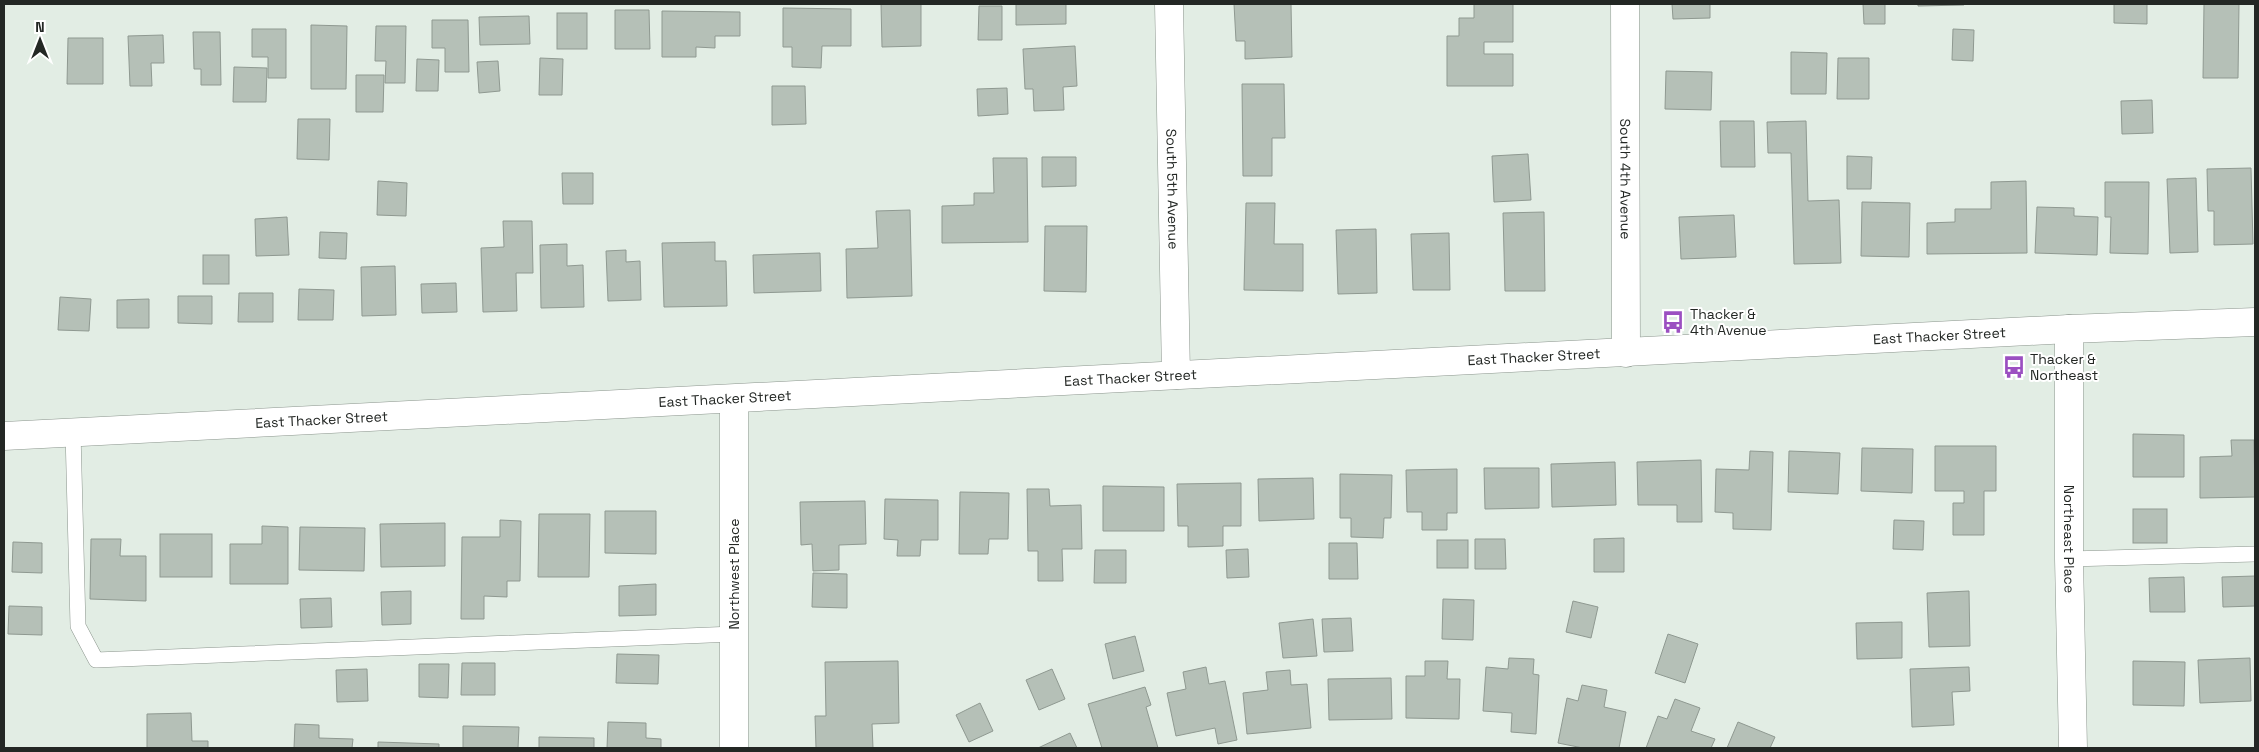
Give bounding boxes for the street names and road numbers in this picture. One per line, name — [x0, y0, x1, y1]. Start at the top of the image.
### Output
street label: South 4th Avenue — [1616, 118, 1635, 240]
street label: South 5th Avenue — [1162, 128, 1183, 250]
street label: East Thacker Street — [1872, 323, 2006, 348]
street label: East Thacker Street — [1467, 344, 1601, 369]
street label: East Thacker Street — [1064, 365, 1197, 390]
street label: East Thacker Street — [658, 386, 792, 411]
street label: East Thacker Street — [255, 407, 388, 432]
street label: Northeast Place — [2060, 485, 2079, 593]
street label: Northwest Place — [725, 518, 743, 630]

